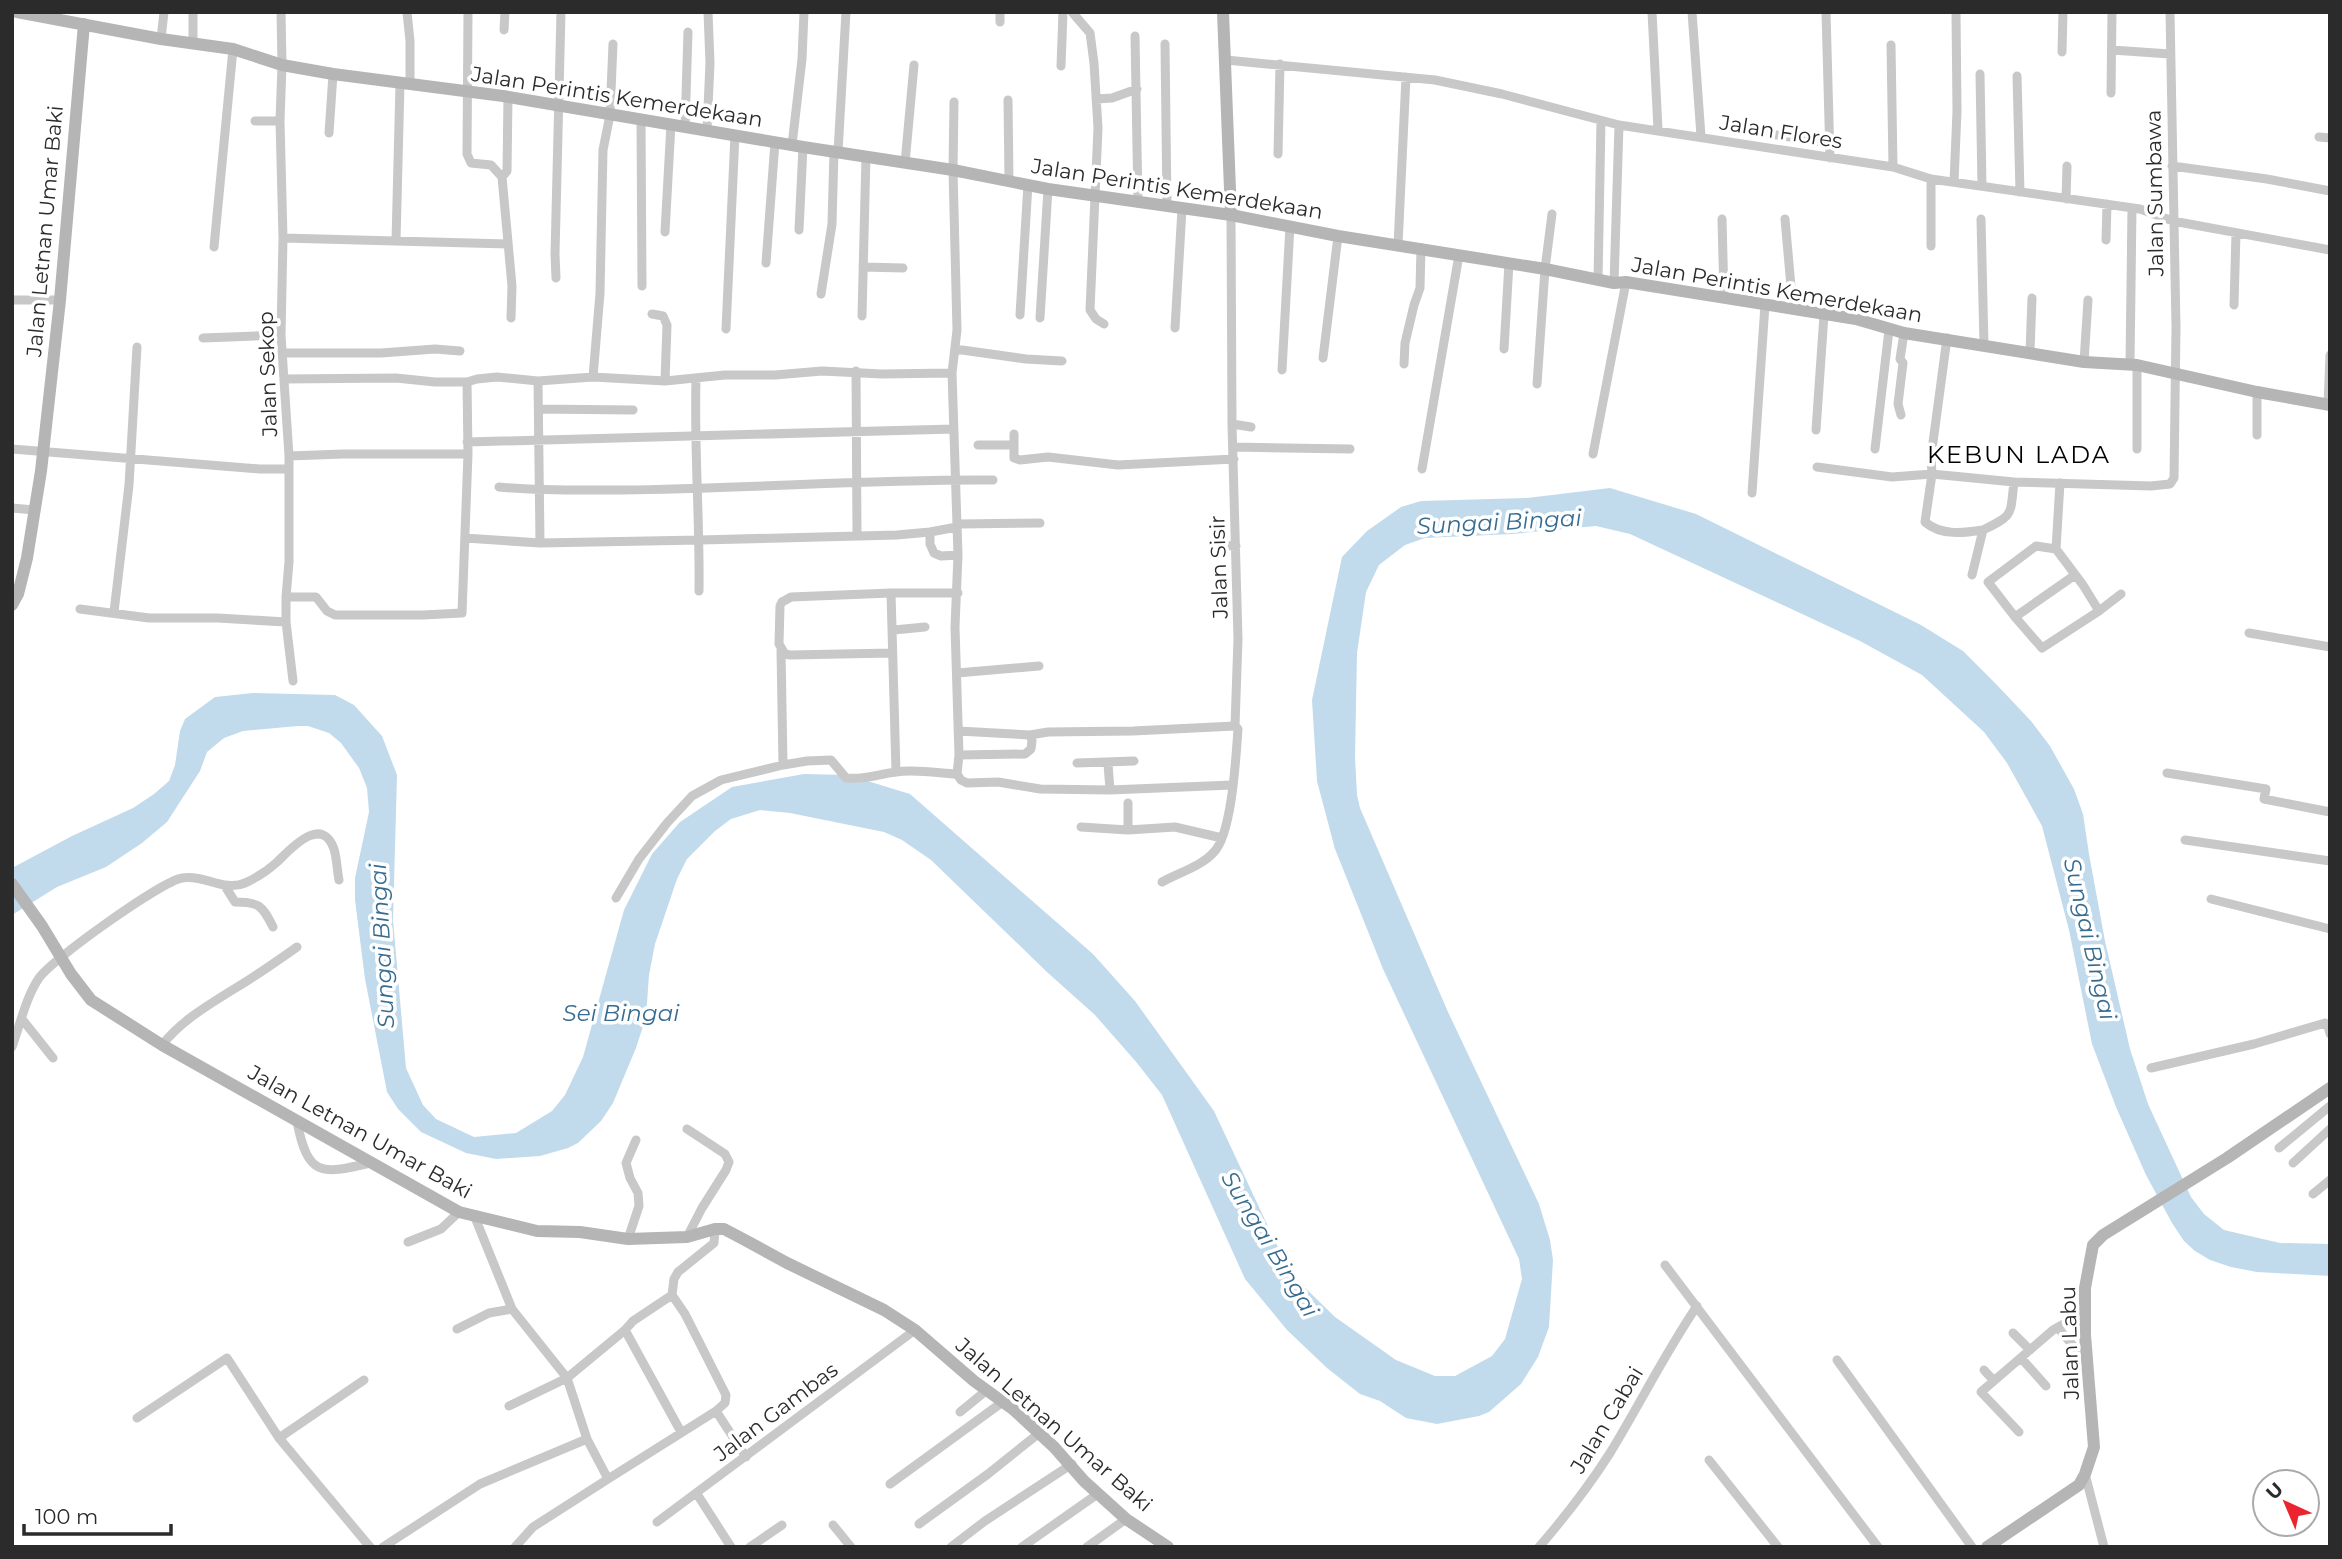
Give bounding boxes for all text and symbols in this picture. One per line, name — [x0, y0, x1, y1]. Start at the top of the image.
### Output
street label: Jalan Perintis Kemerdekaan — [469, 61, 765, 132]
street label: Jalan Letnan Umar Baki — [21, 104, 68, 359]
street label: Jalan Flores — [1717, 109, 1844, 154]
street label: Jalan Sumbawa — [2141, 109, 2168, 278]
street label: Jalan Perintis Kemerdekaan — [1029, 153, 1325, 224]
street label: Jalan Perintis Kemerdekaan — [1629, 251, 1924, 327]
street label: Jalan Sekop — [253, 311, 282, 438]
district label: KEBUN LADA — [1927, 440, 2111, 469]
water label: Sungai Bingai — [1416, 504, 1583, 540]
street label: Jalan Sisir — [1204, 515, 1233, 620]
water label: Sungai Bingai — [2058, 855, 2122, 1023]
water label: Sungai Bingai — [364, 862, 400, 1029]
water label: Sei Bingai — [563, 999, 680, 1027]
street label: Jalan Letnan Umar Baki — [243, 1059, 477, 1204]
water label: Sungai Bingai — [1215, 1166, 1325, 1323]
street label: Jalan Labu — [2055, 1286, 2084, 1401]
street label: Jalan Letnan Umar Baki — [950, 1332, 1158, 1517]
street label: Jalan Gambas — [708, 1357, 842, 1467]
street label: Jalan Cabai — [1564, 1362, 1648, 1478]
north arrow — [2251, 1468, 2321, 1538]
text: U — [2261, 1478, 2288, 1505]
scale bar — [24, 1492, 172, 1536]
text: 100 m — [35, 1504, 98, 1529]

